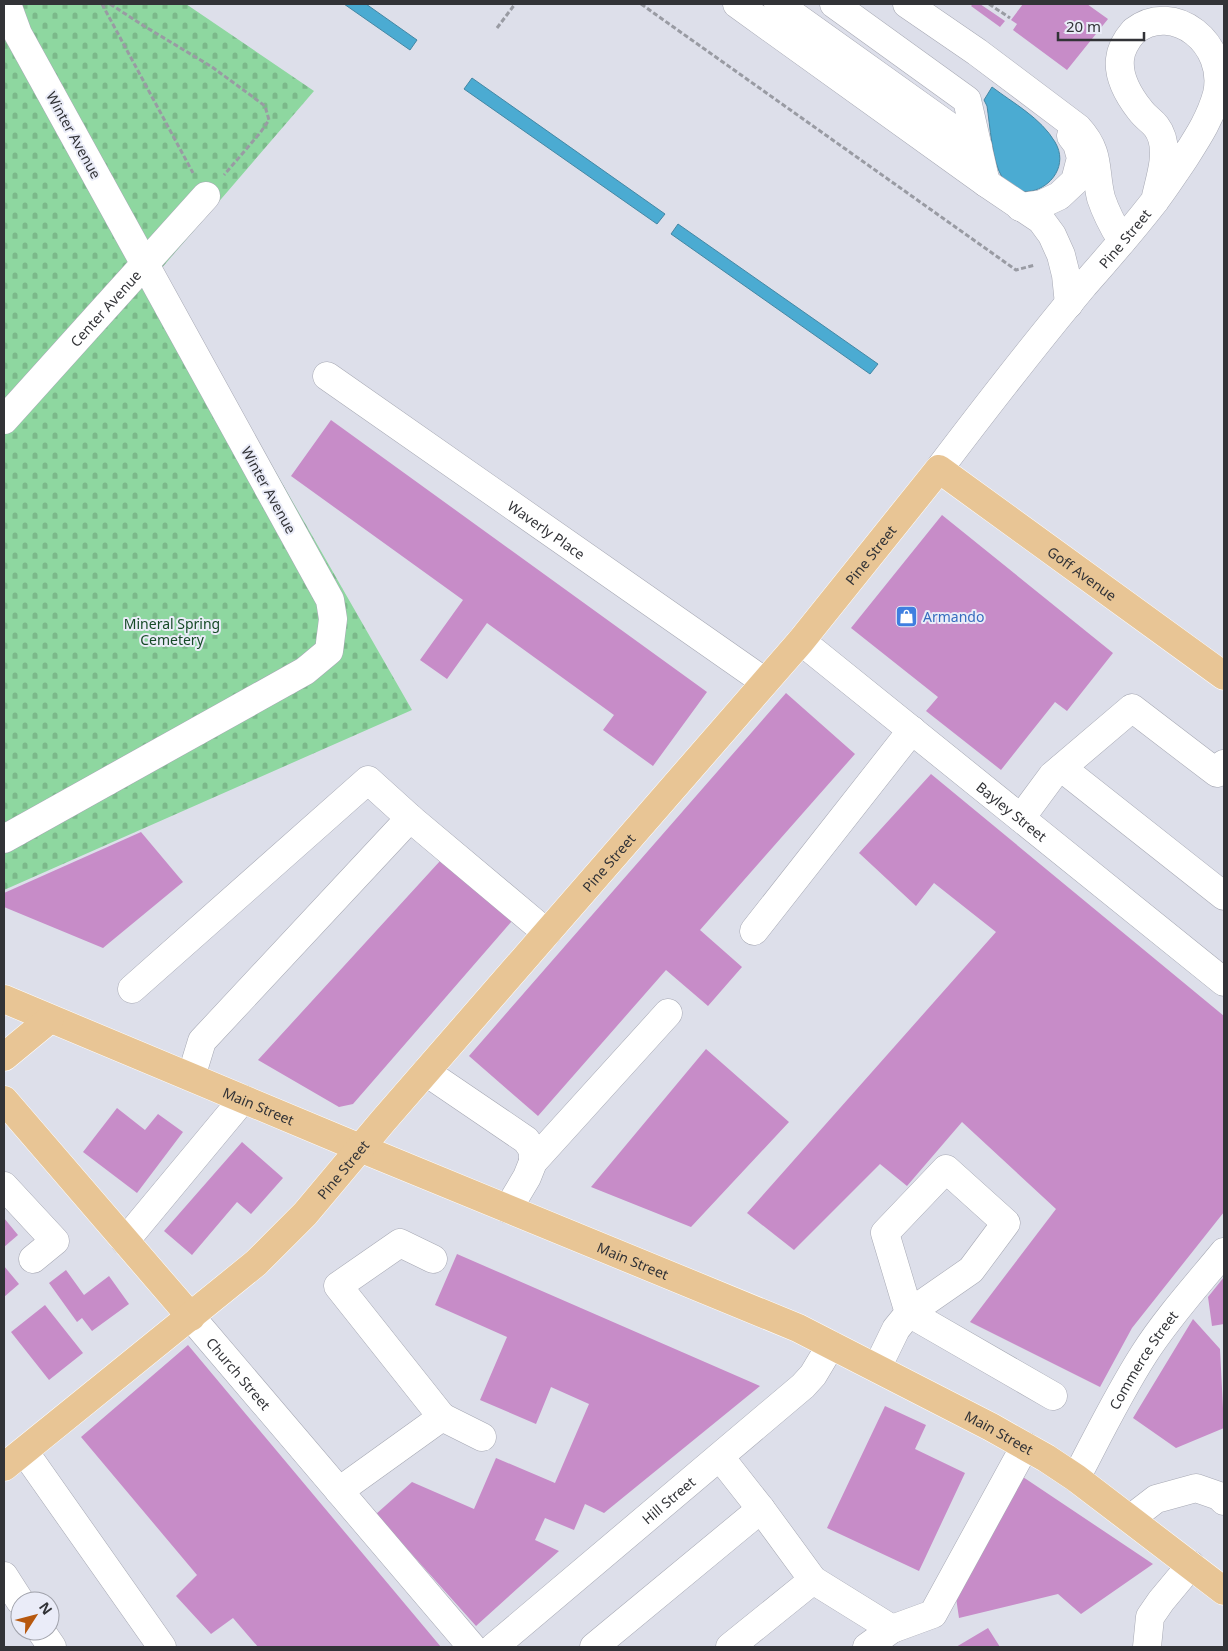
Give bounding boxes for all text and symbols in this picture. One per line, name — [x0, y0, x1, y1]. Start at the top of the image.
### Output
scale bar — [1058, 10, 1144, 42]
text: 20 m — [1066, 16, 1101, 36]
street label: Winter Avenue — [42, 88, 106, 182]
street label: Pine Street — [1094, 205, 1155, 272]
street label: Center Avenue — [66, 265, 145, 350]
street label: Winter Avenue — [237, 443, 301, 537]
street label: Waverly Place — [504, 496, 589, 563]
street label: Pine Street — [840, 521, 900, 589]
street label: Goff Avenue — [1044, 542, 1121, 605]
shop icon: Armando — [895, 604, 919, 628]
place label: Armando — [923, 607, 984, 626]
park label: Mineral Spring Cemetery — [124, 614, 220, 649]
street label: Bayley Street — [973, 777, 1051, 845]
street label: Pine Street — [578, 829, 639, 895]
street label: Main Street — [220, 1082, 297, 1129]
street label: Pine Street — [312, 1136, 373, 1203]
street label: Main Street — [594, 1237, 672, 1283]
street label: Commerce Street — [1104, 1306, 1182, 1413]
street label: Church Street — [203, 1333, 275, 1414]
street label: Main Street — [962, 1406, 1037, 1459]
street label: Hill Street — [638, 1472, 699, 1528]
north arrow — [10, 1591, 60, 1641]
text: N — [35, 1598, 57, 1618]

